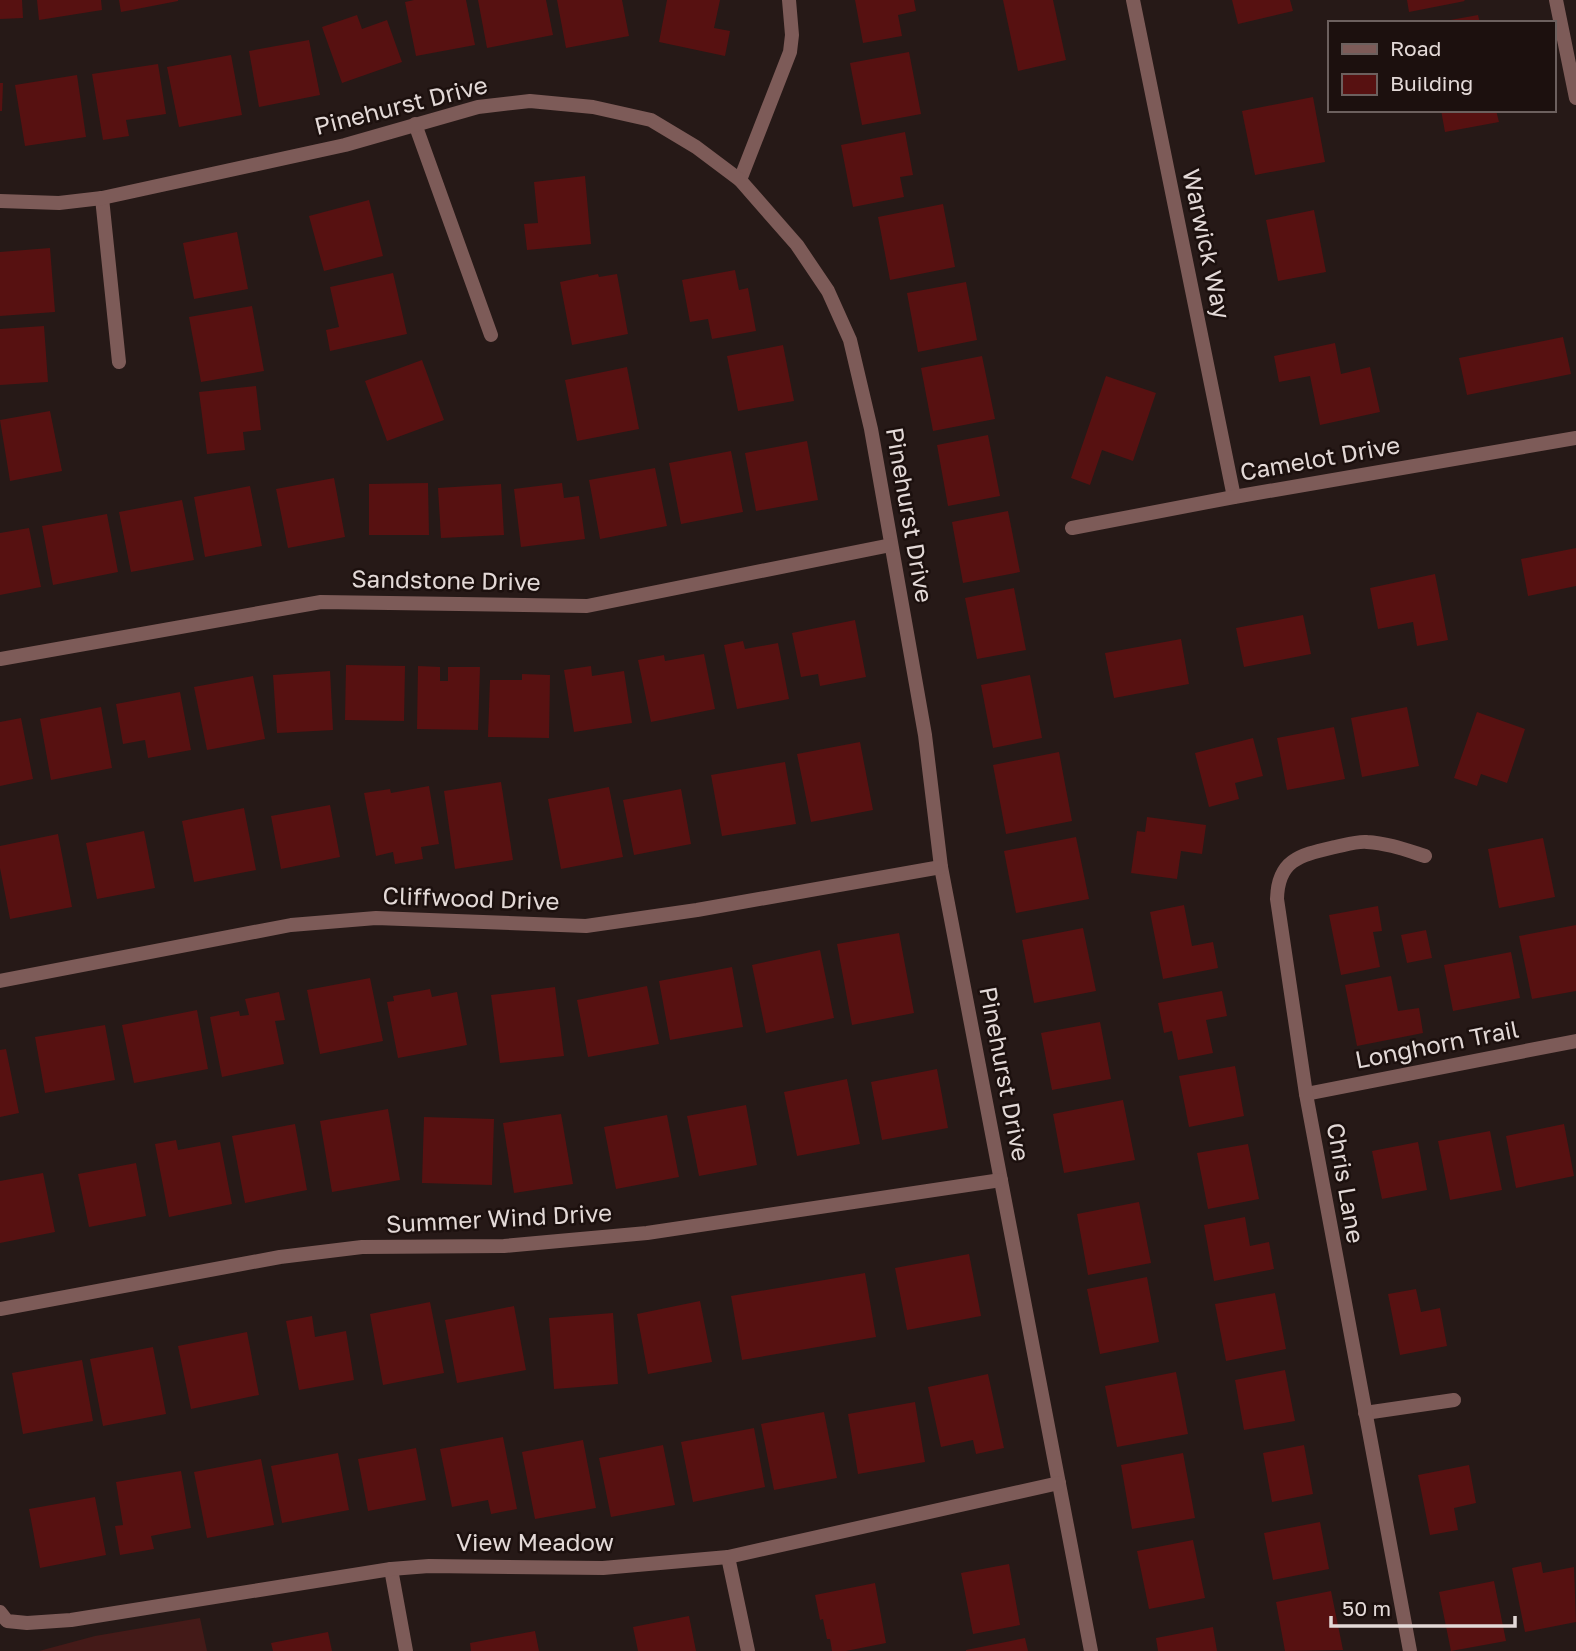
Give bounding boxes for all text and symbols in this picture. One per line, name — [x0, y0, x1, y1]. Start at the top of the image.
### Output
legend — [1328, 21, 1555, 112]
text: Road — [1390, 35, 1441, 61]
street label: Pinehurst Drive — [311, 69, 490, 140]
text: Building — [1390, 70, 1473, 96]
street label: Warwick Way — [1177, 166, 1238, 321]
street label: Pinehurst Drive — [881, 425, 940, 605]
street label: Camelot Drive — [1237, 429, 1402, 486]
street label: Sandstone Drive — [351, 563, 541, 596]
street label: Cliffwood Drive — [382, 880, 560, 915]
street label: Pinehurst Drive — [974, 984, 1037, 1163]
street label: Longhorn Trail — [1352, 1013, 1521, 1074]
street label: Chris Lane — [1322, 1120, 1371, 1245]
street label: Summer Wind Drive — [385, 1197, 613, 1238]
street label: View Meadow — [456, 1527, 614, 1556]
scale bar — [1331, 1584, 1515, 1628]
text: 50 m — [1342, 1595, 1391, 1621]

